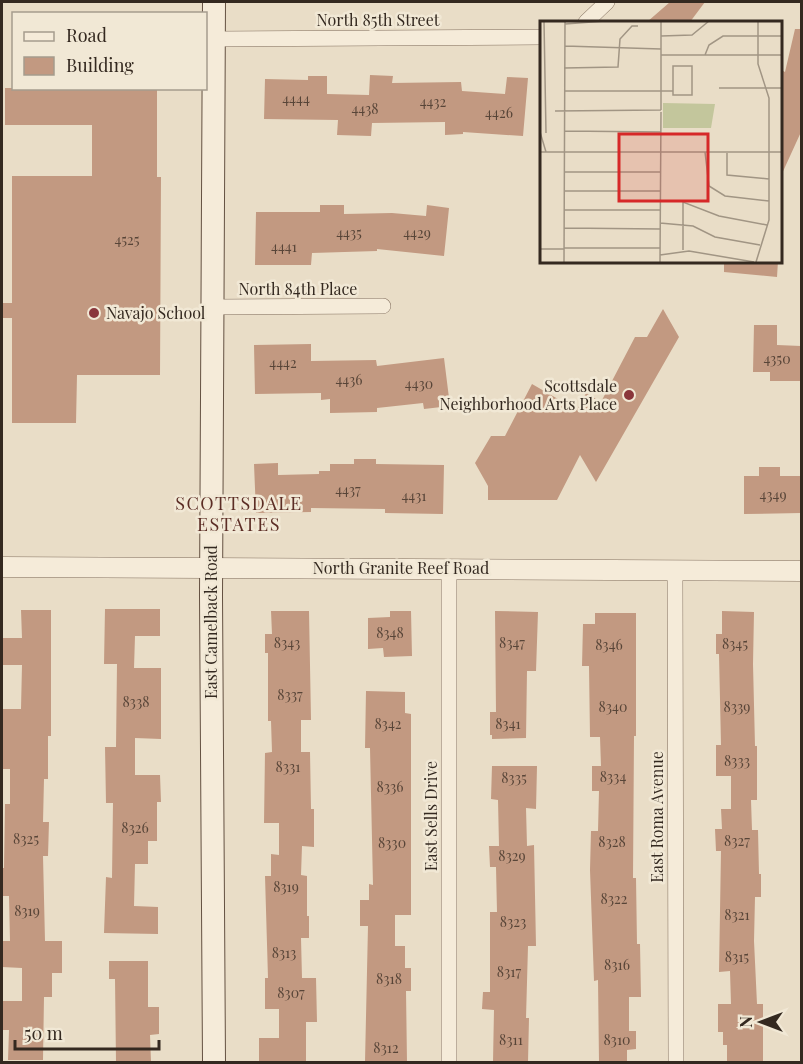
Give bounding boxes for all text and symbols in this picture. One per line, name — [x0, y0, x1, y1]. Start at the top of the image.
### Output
street label: North 85th Street — [317, 9, 440, 30]
legend — [12, 12, 207, 90]
inset map — [540, 21, 782, 262]
text: Road — [66, 23, 107, 47]
text: Building — [66, 53, 134, 77]
house number: 4444 — [282, 89, 310, 108]
house number: 4432 — [420, 92, 447, 111]
house number: 4438 — [351, 99, 379, 118]
house number: 4426 — [485, 103, 513, 122]
house number: 4435 — [336, 223, 362, 242]
house number: 4429 — [403, 223, 431, 242]
house number: 4525 — [114, 230, 140, 249]
house number: 4441 — [271, 237, 297, 256]
street label: North 84th Place — [239, 278, 357, 299]
place label: Navajo School — [106, 302, 206, 323]
marker: Navajo School — [87, 306, 101, 320]
house number: 4350 — [763, 349, 791, 368]
house number: 4442 — [269, 353, 297, 372]
house number: 4436 — [335, 370, 363, 389]
house number: 4430 — [405, 374, 433, 393]
place label: Scottsdale Neighborhood Arts Place — [439, 375, 617, 414]
marker: Scottsdale Neighborhood Arts Place — [622, 388, 636, 402]
house number: 4437 — [335, 480, 361, 499]
house number: 4349 — [759, 485, 787, 504]
house number: 4431 — [401, 486, 427, 505]
district label: SCOTTSDALE ESTATES — [175, 491, 303, 536]
street label: East Camelback Road — [200, 545, 221, 699]
street label: North Granite Reef Road — [313, 557, 489, 578]
house number: 8348 — [376, 623, 404, 642]
house number: 8343 — [274, 633, 300, 652]
house number: 8347 — [499, 633, 525, 652]
house number: 8345 — [722, 634, 748, 653]
house number: 8346 — [595, 635, 623, 654]
house number: 8337 — [277, 685, 303, 704]
house number: 8338 — [122, 692, 150, 711]
house number: 8340 — [599, 697, 627, 716]
house number: 8339 — [724, 697, 750, 716]
house number: 8342 — [374, 714, 402, 733]
house number: 8341 — [495, 714, 521, 733]
street label: East Roma Avenue — [646, 751, 667, 883]
house number: 8333 — [724, 751, 750, 770]
house number: 8331 — [276, 757, 300, 776]
street label: East Sells Drive — [420, 761, 441, 871]
house number: 8334 — [600, 767, 626, 786]
house number: 8335 — [501, 768, 527, 787]
house number: 8336 — [377, 777, 404, 796]
house number: 8326 — [121, 818, 149, 837]
house number: 8325 — [13, 829, 39, 848]
house number: 8327 — [724, 831, 750, 850]
house number: 8328 — [598, 832, 626, 851]
house number: 8330 — [378, 833, 406, 852]
house number: 8329 — [498, 846, 526, 865]
house number: 8319 — [273, 877, 299, 896]
house number: 8322 — [601, 889, 628, 908]
house number: 8319 — [14, 901, 40, 920]
house number: 8321 — [724, 905, 750, 924]
house number: 8323 — [500, 912, 526, 931]
house number: 8313 — [272, 943, 296, 962]
house number: 8315 — [725, 947, 749, 966]
house number: 8316 — [604, 955, 630, 974]
house number: 8317 — [497, 962, 521, 981]
house number: 8318 — [376, 969, 402, 988]
house number: 8307 — [277, 983, 305, 1002]
north arrow — [731, 992, 791, 1052]
scale bar — [15, 1013, 159, 1051]
text: N — [735, 1016, 756, 1028]
text: 50 m — [24, 1021, 63, 1045]
house number: 8311 — [499, 1030, 523, 1049]
house number: 8310 — [603, 1030, 631, 1049]
house number: 8312 — [373, 1038, 399, 1057]

